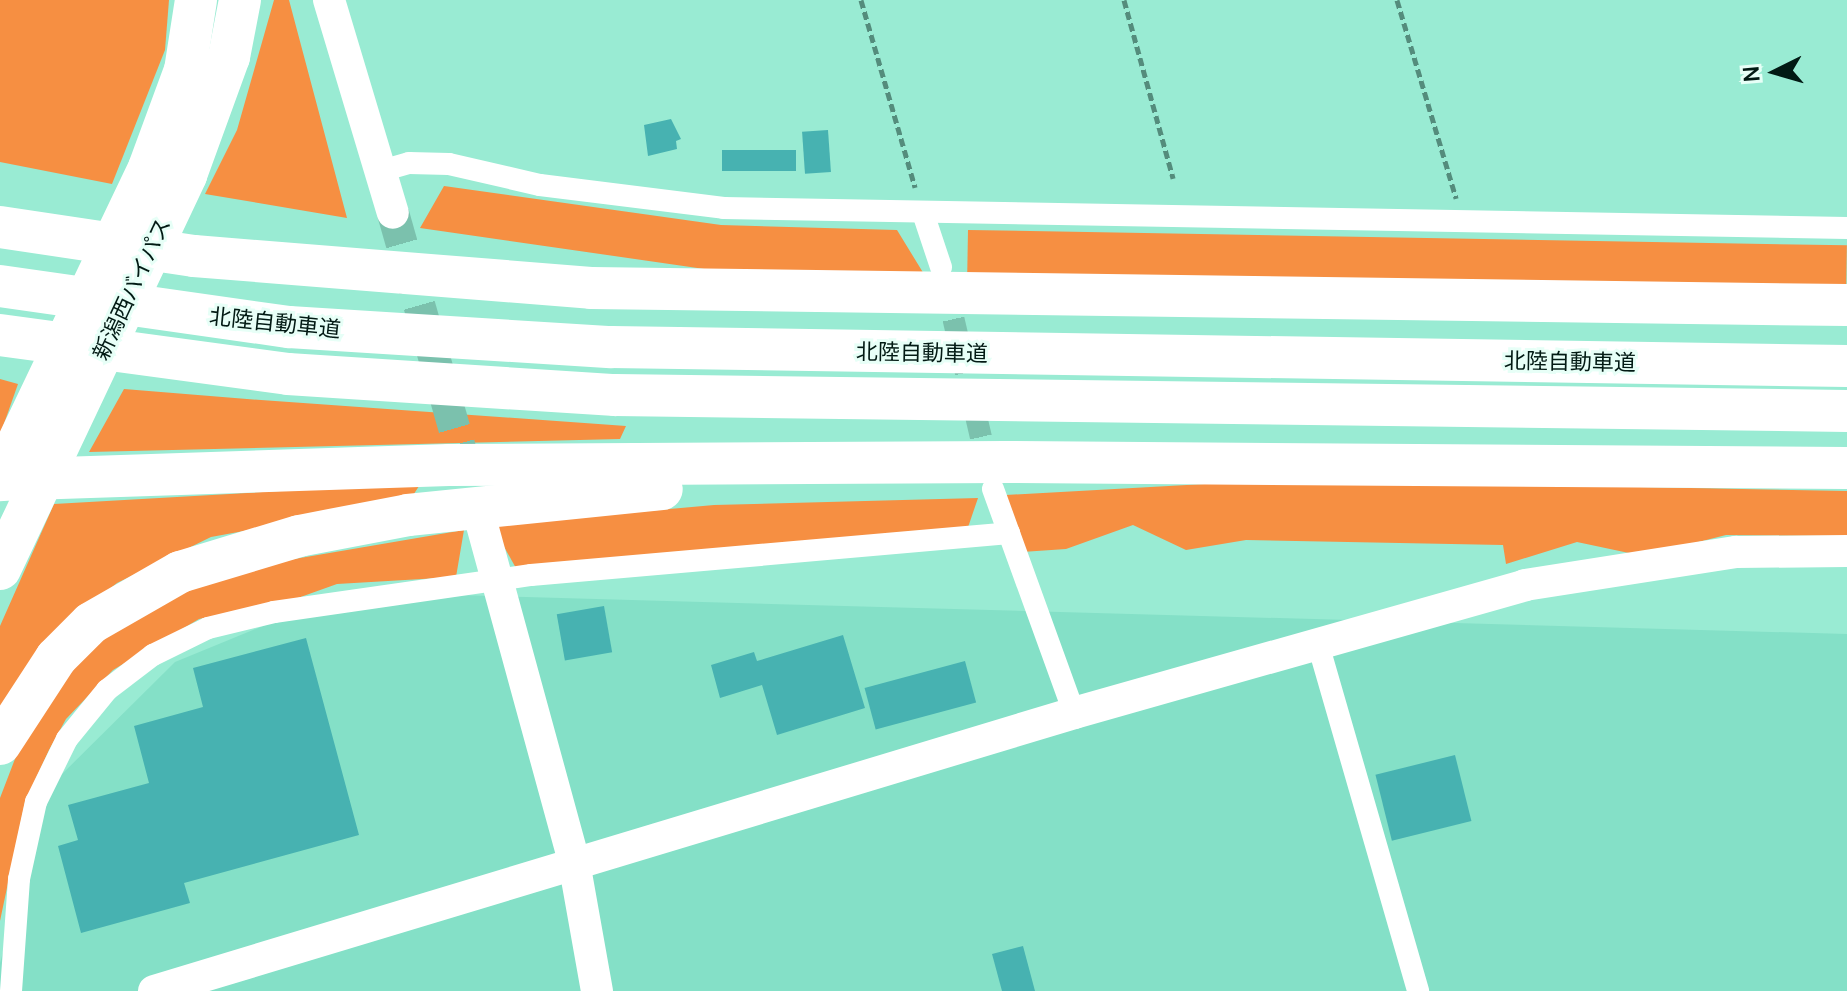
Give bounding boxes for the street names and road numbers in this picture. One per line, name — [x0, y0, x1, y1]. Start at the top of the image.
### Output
street label: 新潟西バイパス — [87, 214, 177, 364]
street label: 北陸自動車道 — [208, 303, 342, 343]
street label: 北陸自動車道 — [856, 339, 988, 367]
street label: 北陸自動車道 — [1504, 348, 1636, 376]

